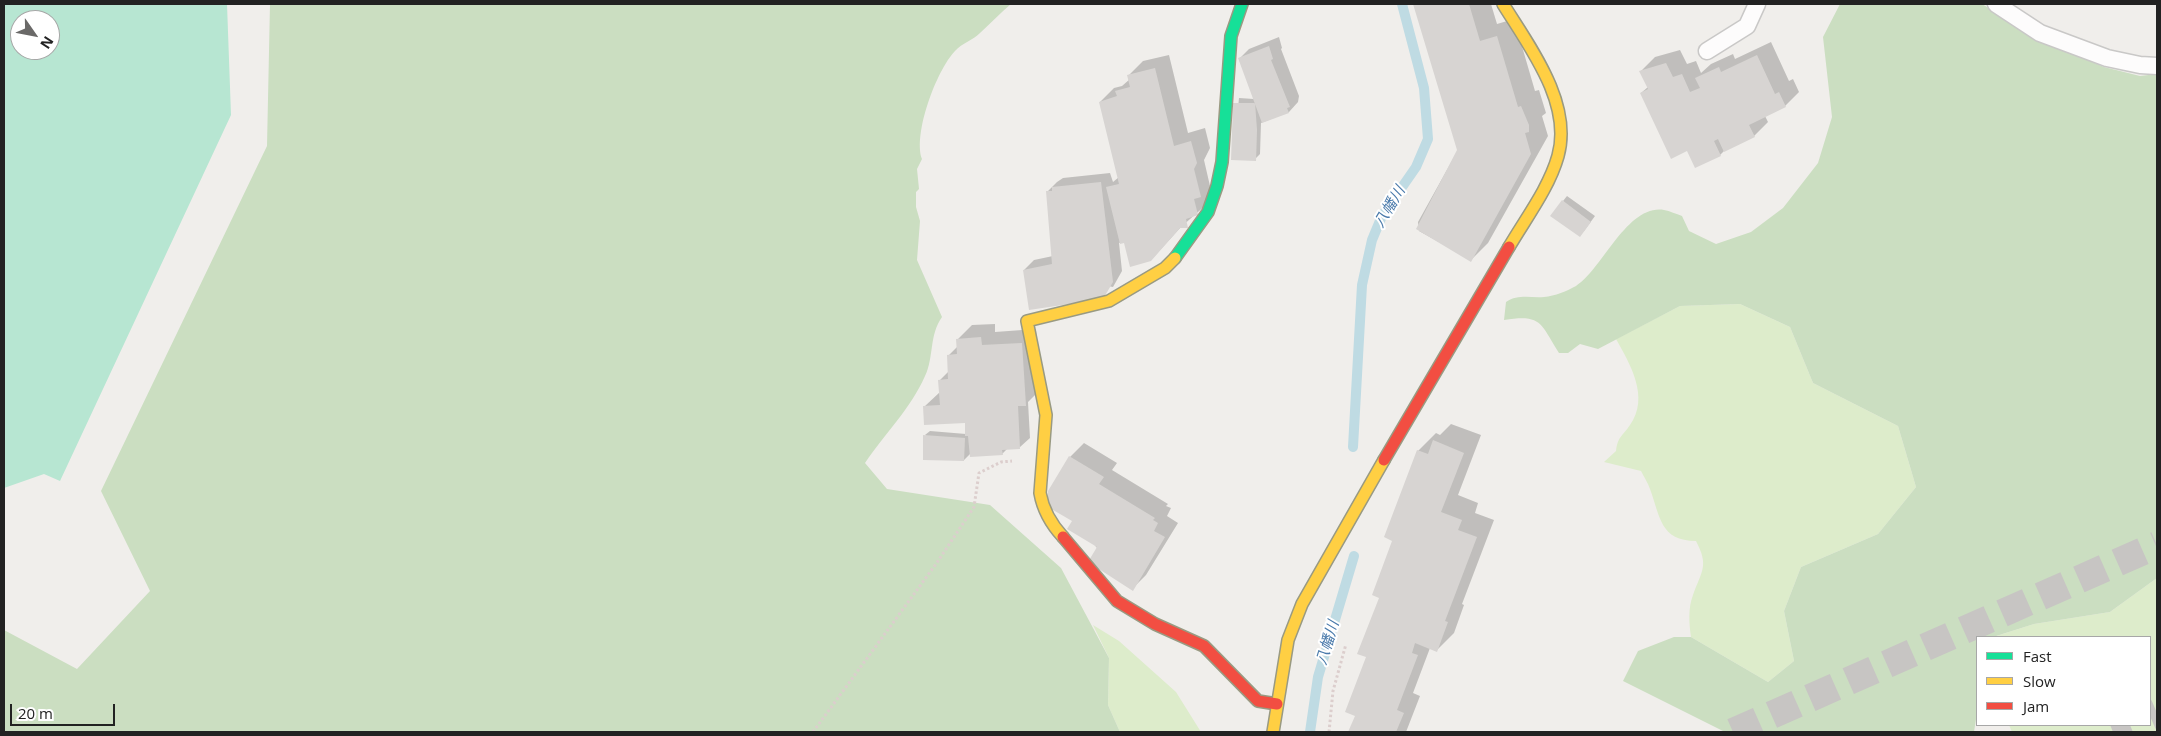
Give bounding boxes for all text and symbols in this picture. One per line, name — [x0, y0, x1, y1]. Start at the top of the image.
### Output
north arrow — [10, 10, 60, 60]
text: N — [36, 33, 58, 53]
water label: 八幡川 — [1371, 183, 1409, 231]
water label: 八幡川 — [1313, 619, 1343, 667]
legend — [1976, 636, 2151, 726]
text: Fast — [2023, 646, 2052, 666]
text: Slow — [2023, 671, 2056, 691]
scale bar — [12, 694, 118, 726]
text: Jam — [2023, 696, 2049, 716]
text: 20 m — [18, 703, 53, 723]

